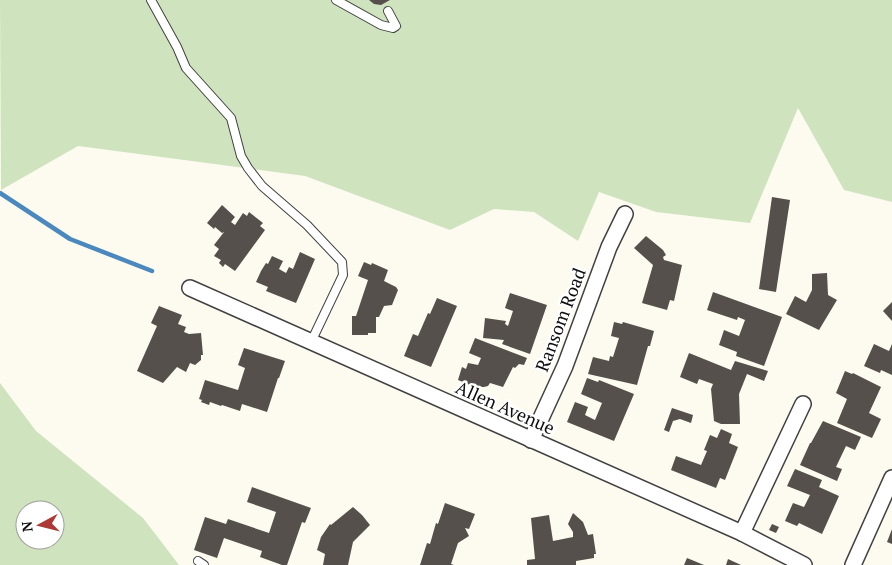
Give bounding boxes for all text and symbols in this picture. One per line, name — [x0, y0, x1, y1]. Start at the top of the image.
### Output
street label: Ransom Road — [529, 264, 591, 375]
street label: Allen Avenue — [452, 375, 559, 440]
north arrow — [15, 500, 65, 550]
text: N — [16, 520, 37, 533]

